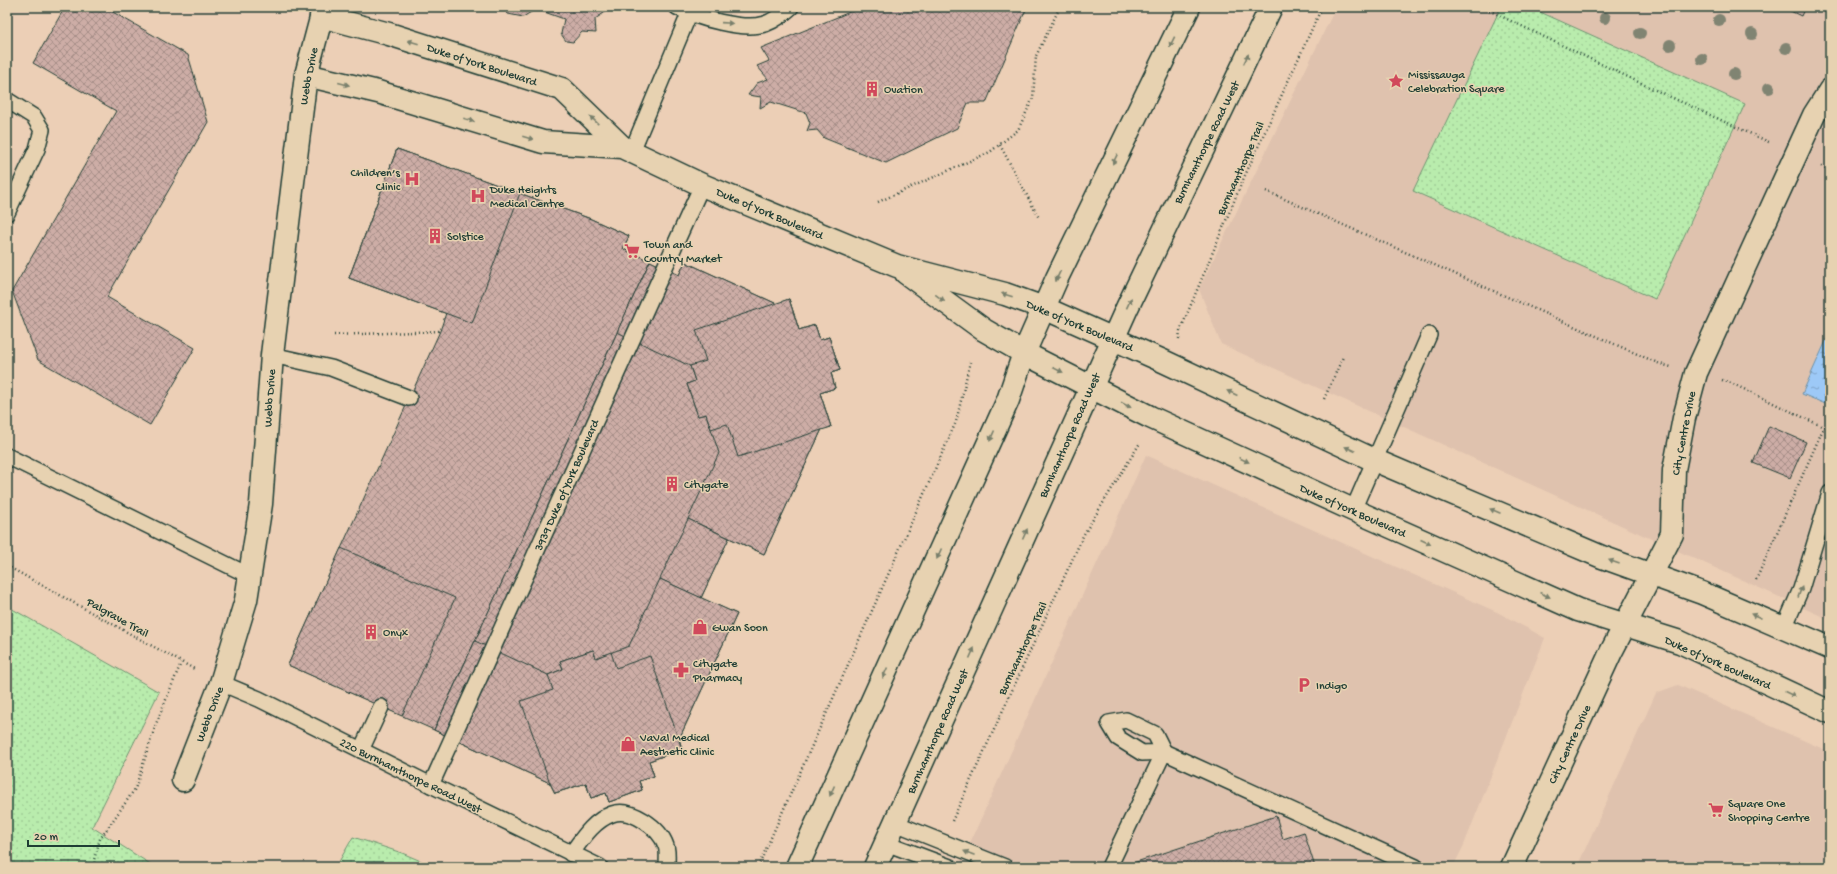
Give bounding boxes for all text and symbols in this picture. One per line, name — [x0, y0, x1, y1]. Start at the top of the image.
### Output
one-way arrow — [721, 20, 734, 26]
one-way arrow — [1169, 36, 1175, 48]
one-way arrow — [407, 39, 419, 45]
street label: Duke of York Boulevard — [424, 41, 539, 91]
street label: Webb Drive — [298, 46, 323, 106]
one-way arrow — [1243, 53, 1249, 65]
place label: Mississauga Celebration Square — [1408, 69, 1505, 97]
place icon: Mississauga Celebration Square — [1387, 72, 1405, 90]
street label: Burnhamthorpe Road West — [1172, 78, 1244, 207]
building icon: Ovation — [863, 80, 881, 98]
one-way arrow — [338, 81, 350, 87]
place label: Ovation — [884, 84, 923, 98]
one-way arrow — [589, 115, 599, 125]
one-way arrow — [463, 117, 475, 123]
street label: Burnhamthorpe Trail — [1215, 120, 1269, 219]
one-way arrow — [521, 135, 534, 141]
one-way arrow — [1112, 153, 1118, 165]
place label: Children’s Clinic — [350, 167, 401, 195]
hospital icon: Children’s Clinic — [403, 170, 421, 188]
place label: Duke Heights Medical Centre — [489, 184, 565, 212]
street label: Duke of York Boulevard — [713, 186, 826, 244]
hospital icon: Duke Heights Medical Centre — [469, 187, 487, 205]
building icon: Solstice — [426, 227, 444, 245]
place label: Solstice — [447, 231, 484, 245]
place label: Town and Country Market — [643, 239, 723, 267]
supermarket icon: Town and Country Market — [623, 242, 641, 260]
one-way arrow — [1055, 270, 1061, 282]
one-way arrow — [1001, 292, 1013, 298]
one-way arrow — [934, 294, 945, 302]
one-way arrow — [1126, 297, 1132, 308]
street label: Duke of York Boulevard — [1023, 298, 1136, 356]
one-way arrow — [1052, 367, 1063, 373]
street label: Webb Drive — [262, 368, 280, 428]
street label: Burnhamthorpe Road West — [1037, 370, 1105, 501]
street label: City Centre Drive — [1670, 389, 1700, 477]
one-way arrow — [1226, 390, 1238, 397]
one-way arrow — [1120, 401, 1132, 408]
street label: 3939 Duke of York Boulevard — [532, 417, 604, 555]
one-way arrow — [989, 430, 995, 441]
one-way arrow — [1344, 446, 1355, 452]
one-way arrow — [1238, 457, 1249, 463]
building icon: Citygate — [663, 475, 681, 493]
place label: Citygate — [684, 479, 729, 493]
street label: Duke of York Boulevard — [1296, 482, 1408, 542]
one-way arrow — [1488, 508, 1500, 514]
one-way arrow — [1022, 528, 1028, 540]
one-way arrow — [1420, 540, 1432, 546]
one-way arrow — [935, 549, 941, 561]
one-way arrow — [1608, 558, 1620, 564]
one-way arrow — [1797, 586, 1803, 598]
one-way arrow — [1539, 592, 1550, 598]
street label: Palgrave Trail — [83, 595, 151, 642]
street label: Burnhamthorpe Trail — [996, 600, 1052, 698]
one-way arrow — [1749, 612, 1761, 618]
shop icon: Gwan Soon — [691, 618, 709, 636]
place label: Gwan Soon — [712, 622, 768, 636]
building icon: Onyx — [362, 623, 380, 641]
place label: Onyx — [383, 627, 409, 641]
street label: Duke of York Boulevard — [1661, 634, 1773, 694]
one-way arrow — [969, 647, 975, 658]
place label: Citygate Pharmacy — [692, 658, 742, 686]
pharmacy icon: Citygate Pharmacy — [672, 661, 690, 679]
street label: Burnhamthorpe Road West — [905, 666, 973, 797]
one-way arrow — [882, 667, 888, 678]
parking icon: Indigo — [1295, 676, 1313, 694]
place label: Indigo — [1316, 680, 1347, 694]
street label: Webb Drive — [194, 684, 228, 744]
one-way arrow — [1784, 691, 1796, 697]
street label: City Centre Drive — [1546, 702, 1596, 787]
place label: VaVal Medical Aesthetic Clinic — [639, 732, 715, 760]
shop icon: VaVal Medical Aesthetic Clinic — [619, 735, 637, 753]
street label: 220 Burnhamthorpe Road West — [337, 736, 484, 818]
one-way arrow — [829, 786, 835, 797]
place label: Square One Shopping Centre — [1728, 798, 1811, 826]
supermarket icon: Square One Shopping Centre — [1707, 801, 1725, 819]
scale bar — [28, 822, 119, 848]
text: 20 m — [34, 831, 59, 845]
one-way arrow — [962, 849, 974, 855]

